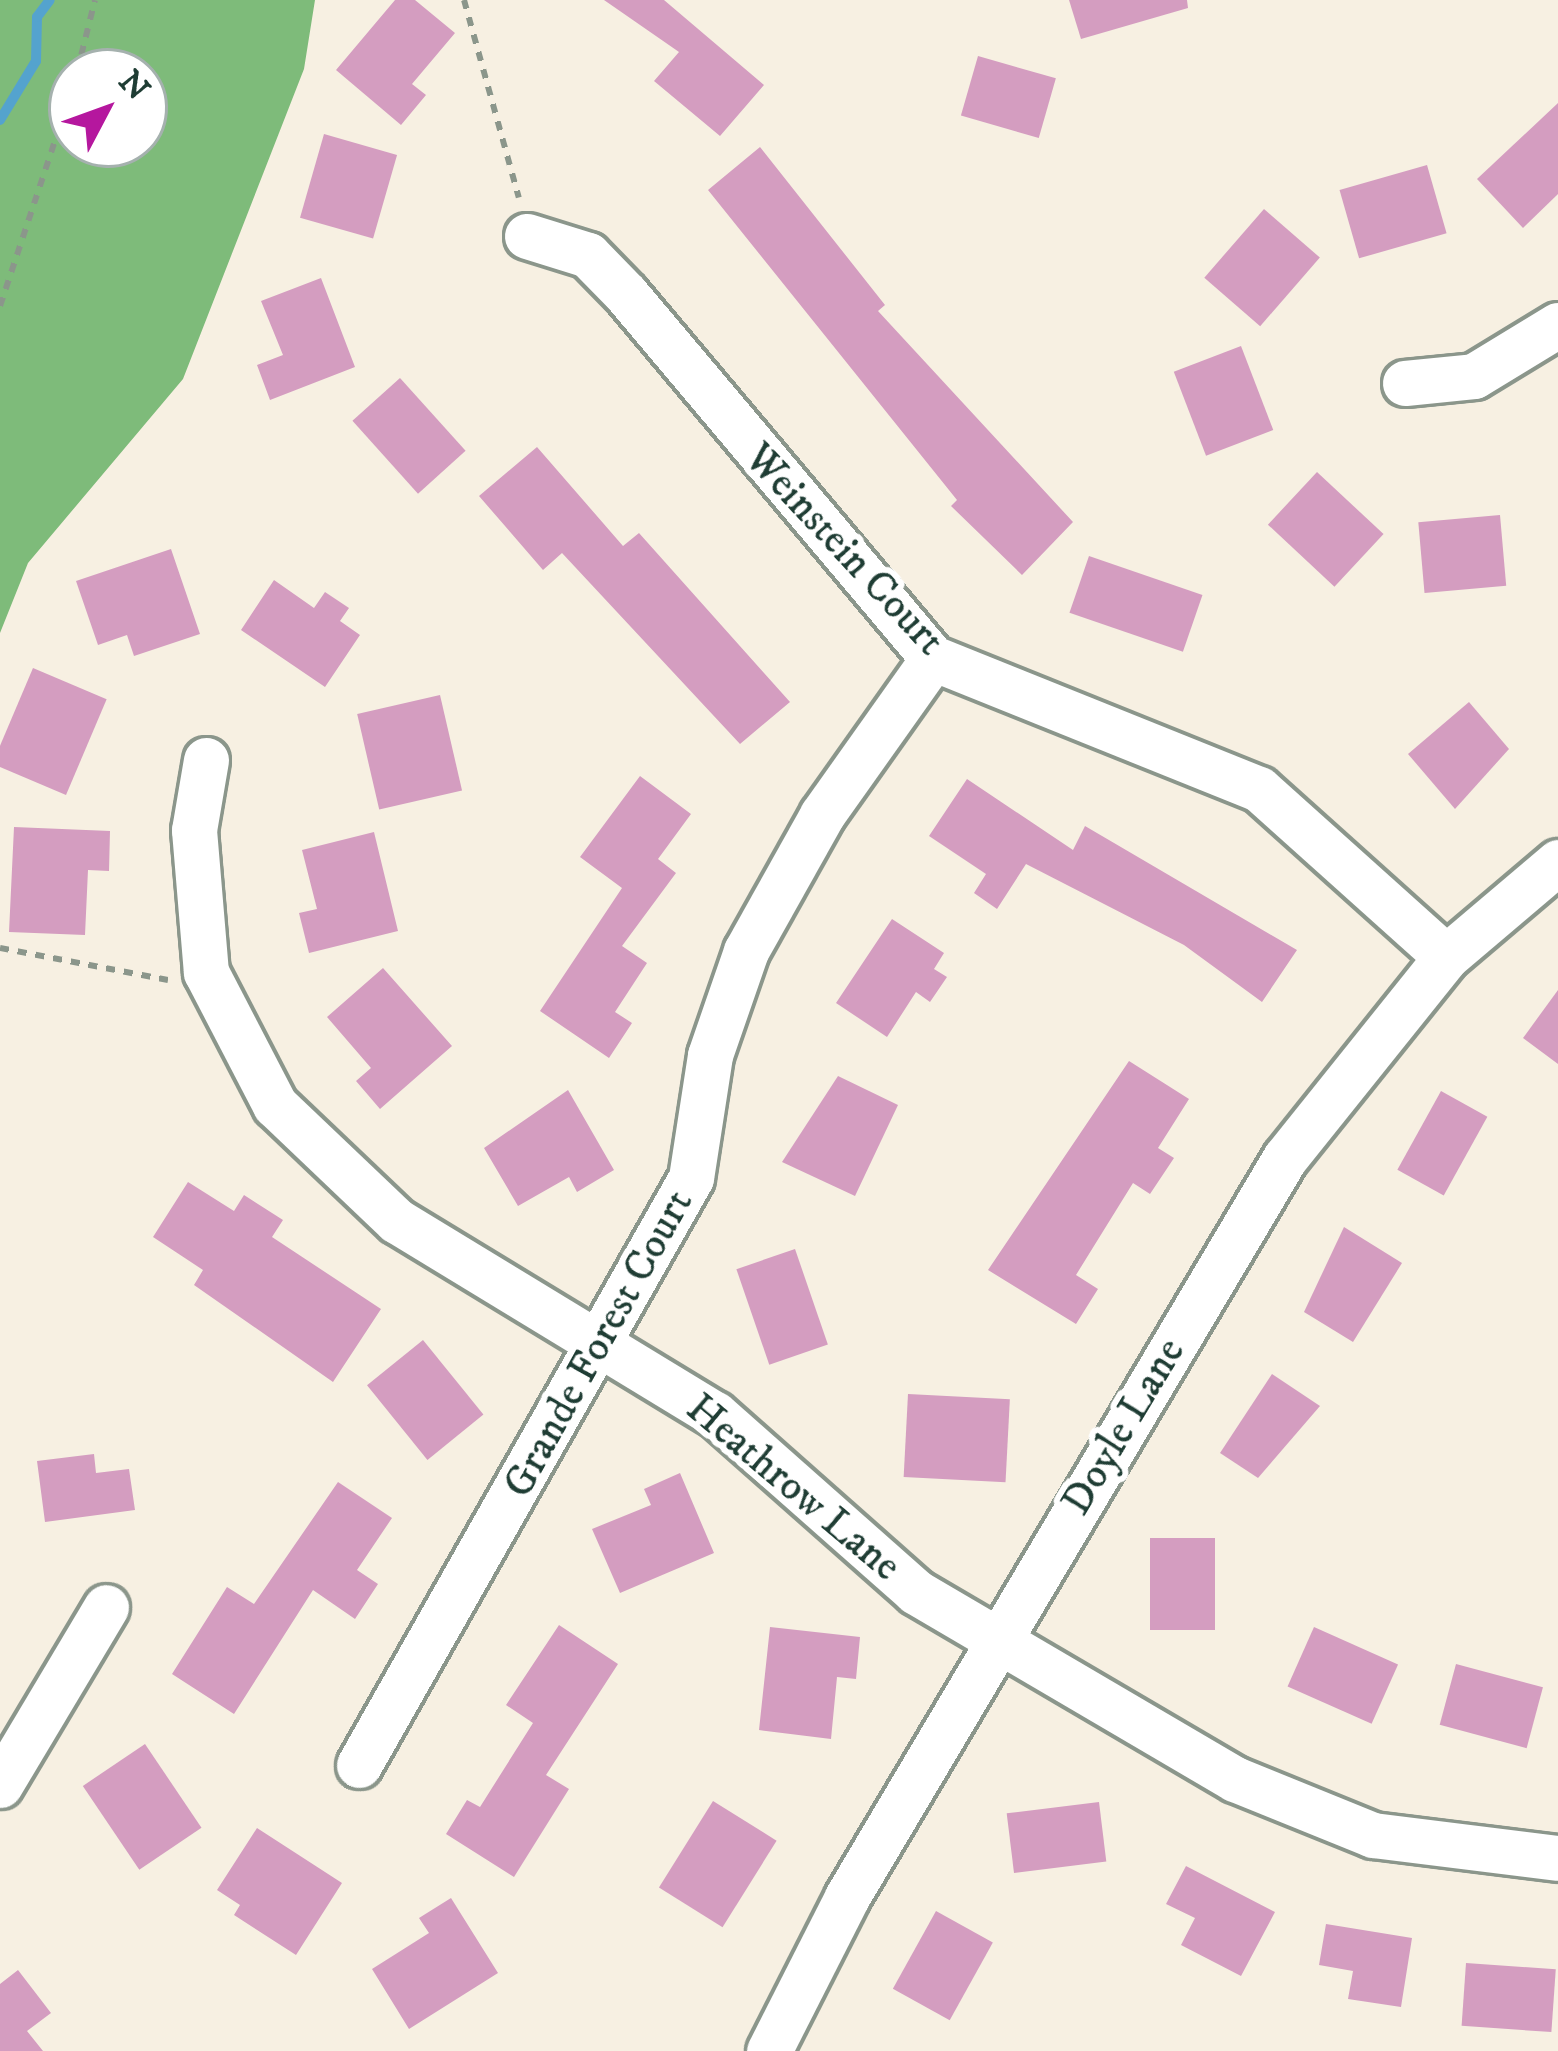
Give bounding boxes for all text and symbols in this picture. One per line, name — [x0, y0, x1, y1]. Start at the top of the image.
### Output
north arrow — [48, 48, 168, 168]
text: N — [109, 62, 158, 110]
street label: Weinstein Court — [733, 434, 955, 666]
street label: Grande Forest Court — [494, 1181, 704, 1507]
street label: Doyle Lane — [1052, 1330, 1196, 1524]
street label: Heathrow Lane — [675, 1384, 911, 1592]

